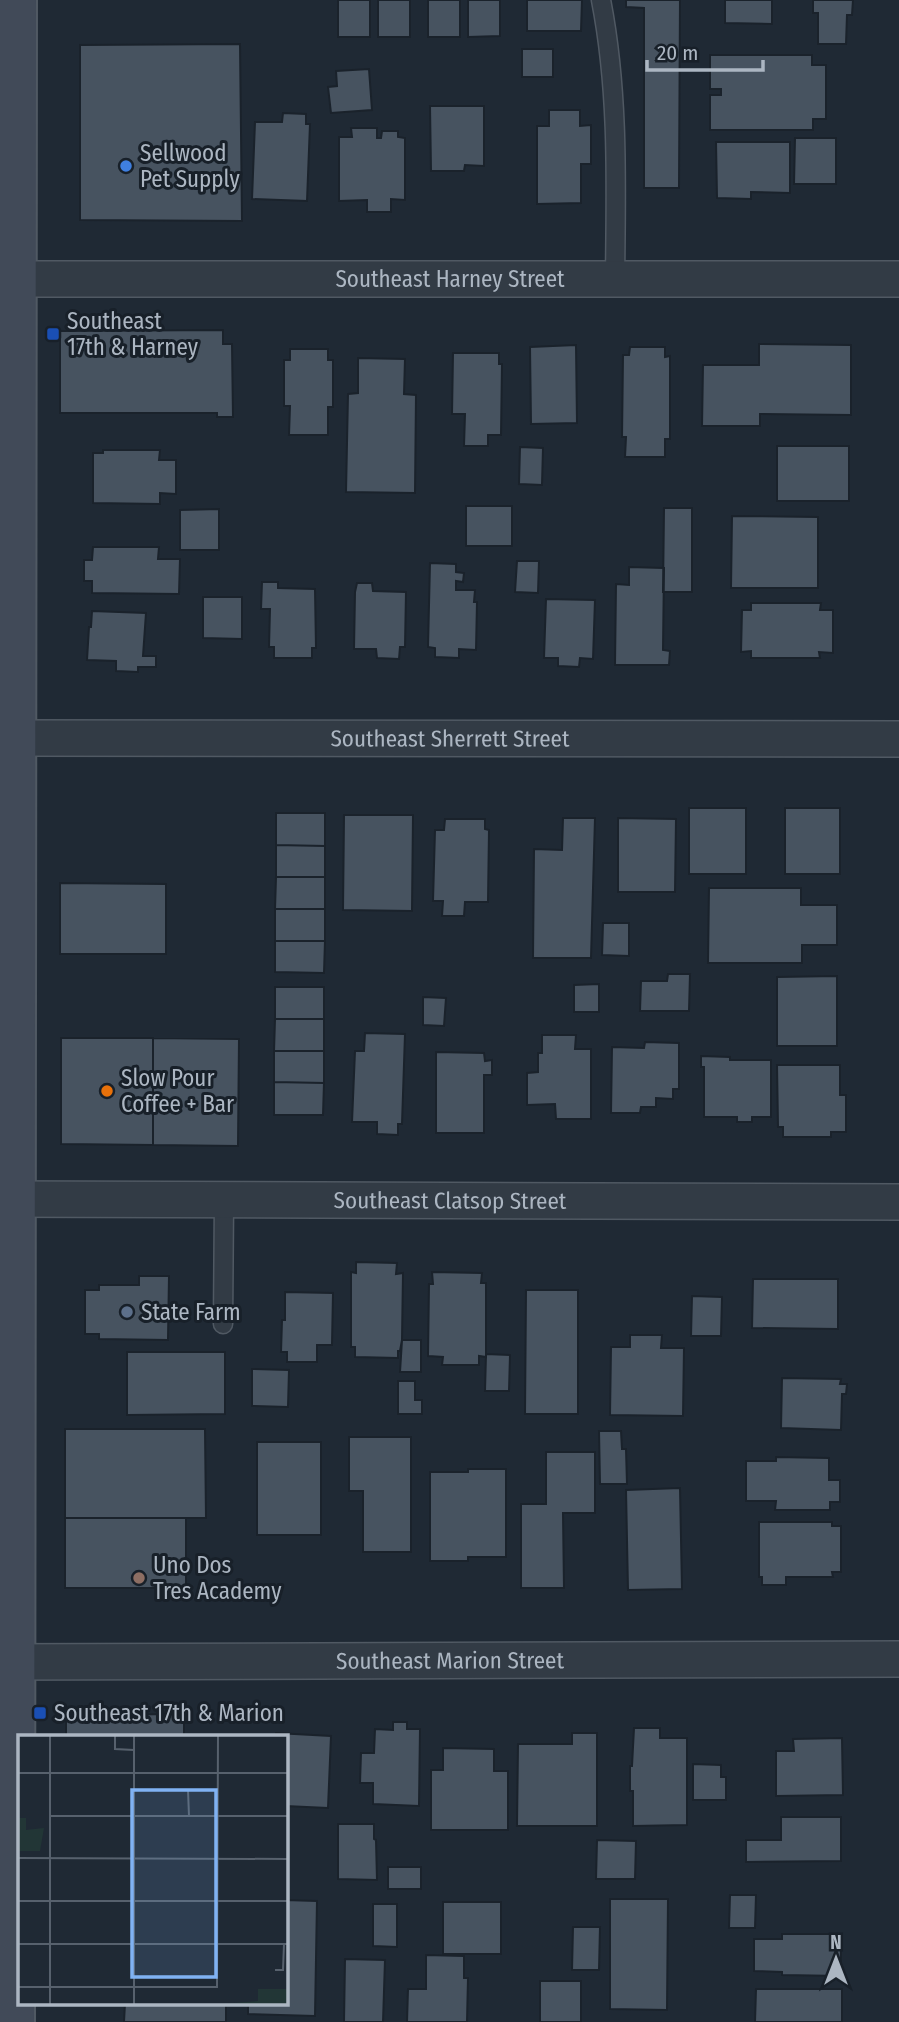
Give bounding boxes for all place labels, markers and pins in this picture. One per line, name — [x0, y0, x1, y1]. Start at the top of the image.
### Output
place label: Sellwood Pet Supply — [140, 139, 240, 193]
marker: Sellwood Pet Supply — [118, 158, 134, 174]
place label: Southeast 17th & Harney — [67, 307, 199, 361]
marker: Southeast 17th & Harney — [45, 326, 61, 342]
place label: Slow Pour Coffee + Bar — [121, 1064, 234, 1118]
marker: Slow Pour Coffee + Bar — [99, 1083, 115, 1099]
place label: State Farm — [141, 1298, 241, 1326]
marker: State Farm — [119, 1304, 135, 1320]
place label: Uno Dos Tres Academy — [153, 1551, 282, 1605]
marker: Uno Dos Tres Academy — [131, 1570, 147, 1586]
place label: Southeast 17th & Marion — [54, 1699, 284, 1727]
marker: Southeast 17th & Marion — [32, 1705, 48, 1721]

